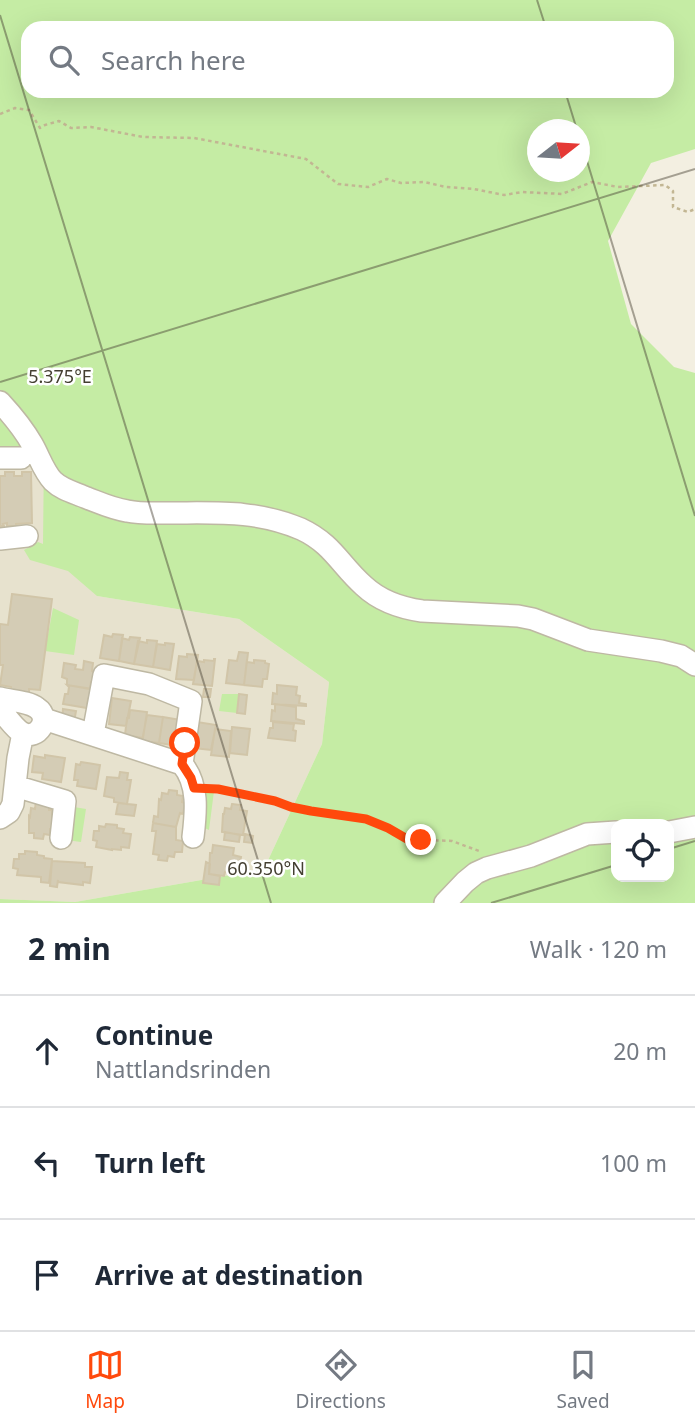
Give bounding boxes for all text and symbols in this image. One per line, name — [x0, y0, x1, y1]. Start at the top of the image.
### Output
search box — [21, 21, 674, 98]
icon: search — [45, 41, 83, 79]
text: Search here — [101, 42, 246, 78]
north arrow — [527, 119, 590, 182]
text: 5.375°E — [28, 364, 92, 388]
route start — [169, 727, 200, 758]
map controls — [611, 819, 674, 882]
button: locate — [611, 819, 674, 882]
route end — [405, 824, 436, 855]
text: 60.350°N — [227, 856, 305, 880]
text: 2 min — [28, 928, 111, 969]
text: Walk · 120 m — [530, 933, 667, 965]
text: Continue — [95, 1017, 213, 1053]
icon: ahead — [28, 1032, 66, 1070]
text: 20 m — [613, 1035, 667, 1067]
text: Nattlandsrinden — [95, 1053, 271, 1085]
icon: left — [28, 1144, 66, 1182]
text: Turn left — [95, 1145, 206, 1181]
text: 100 m — [600, 1147, 667, 1179]
icon: arrive — [28, 1256, 66, 1294]
text: Arrive at destination — [95, 1257, 364, 1293]
tab: Map — [85, 1346, 125, 1414]
tab: Directions — [296, 1346, 386, 1414]
tab: Saved — [556, 1346, 610, 1414]

